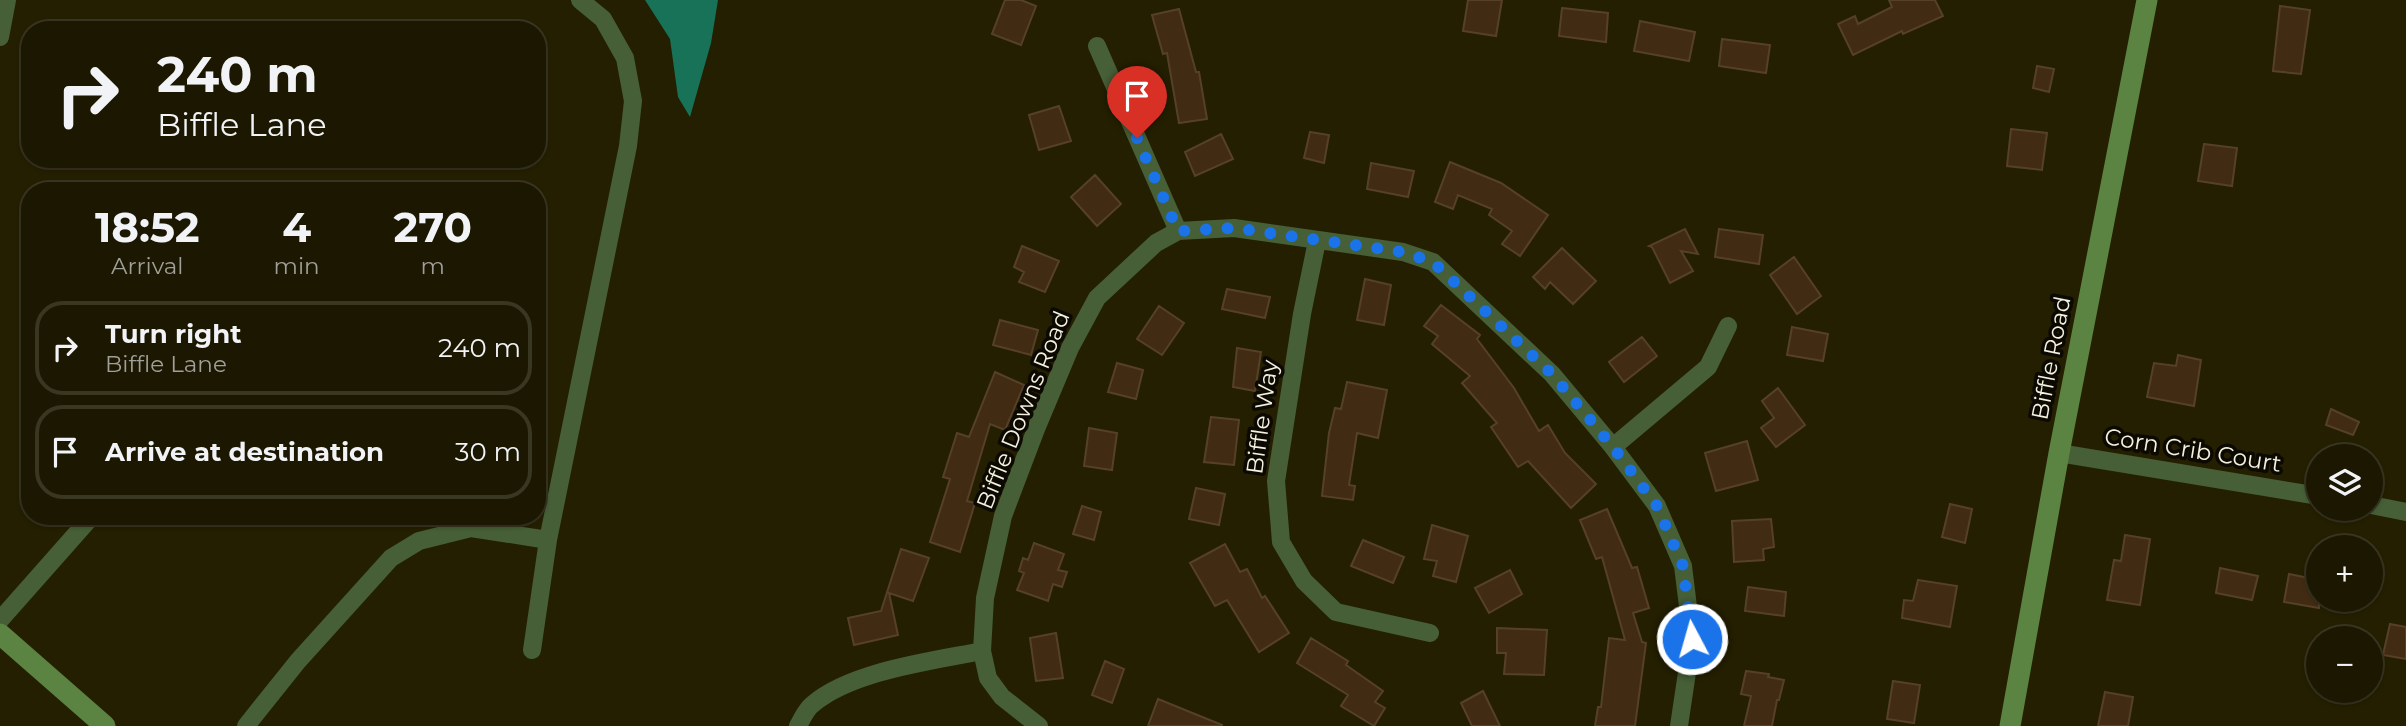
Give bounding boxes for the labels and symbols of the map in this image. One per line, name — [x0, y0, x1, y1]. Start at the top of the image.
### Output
pin — [1107, 66, 1167, 138]
street label: Biffle Road — [2025, 294, 2077, 422]
street label: Biffle Downs Road — [970, 307, 1076, 513]
street label: Biffle Way — [1240, 358, 1284, 476]
street label: Corn Crib Court — [2103, 422, 2283, 478]
position arrow — [1655, 602, 1729, 676]

